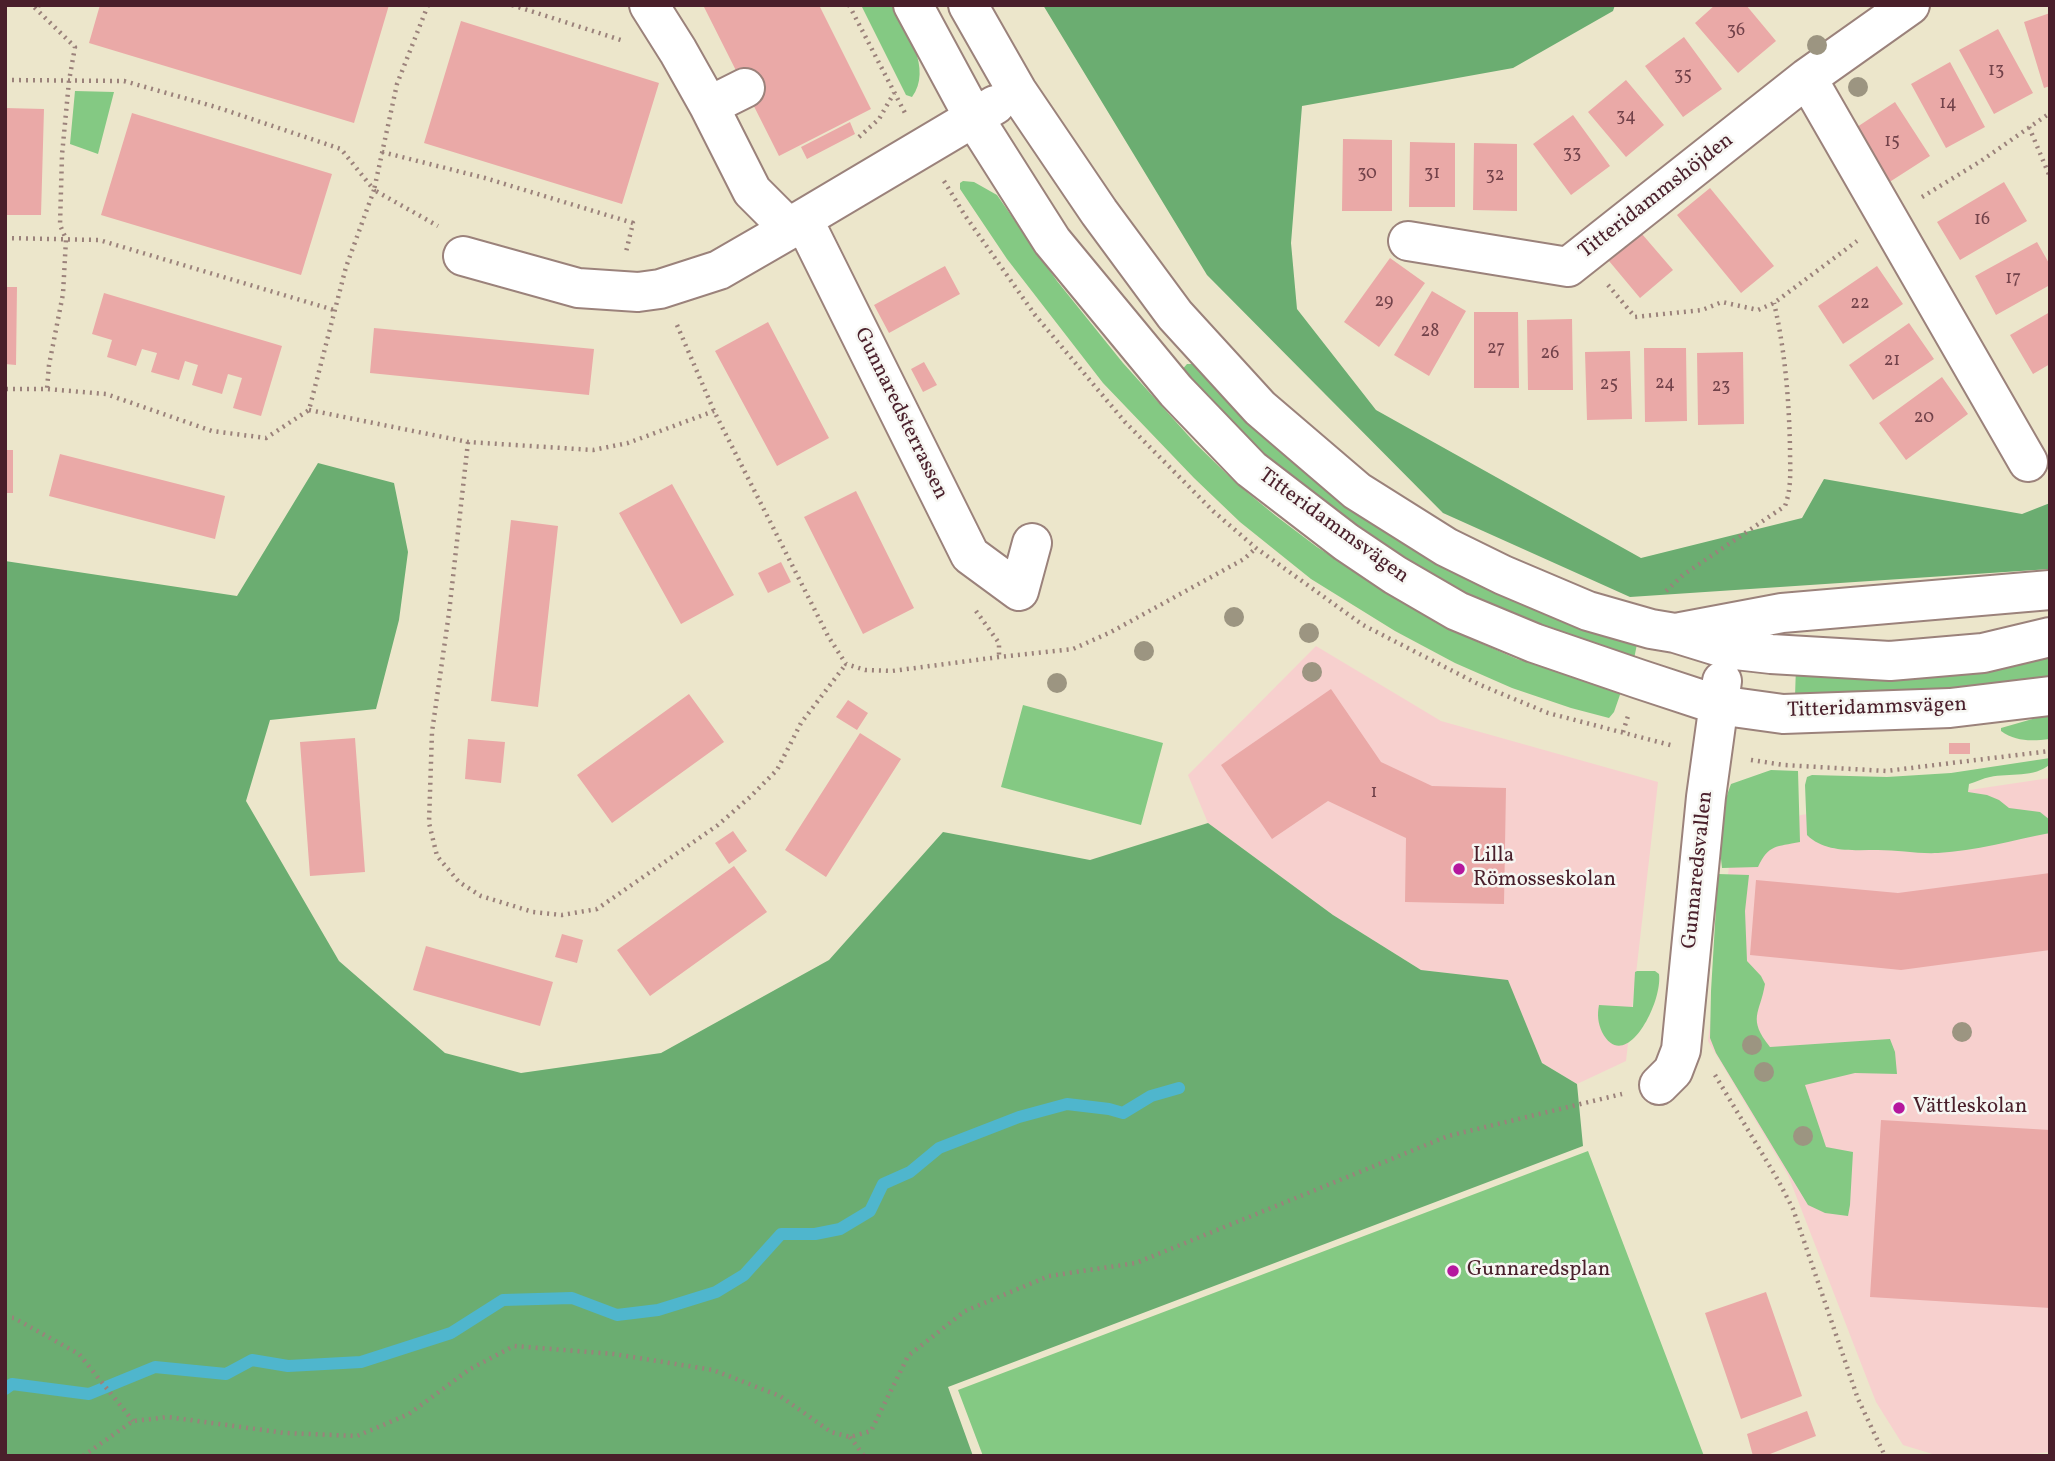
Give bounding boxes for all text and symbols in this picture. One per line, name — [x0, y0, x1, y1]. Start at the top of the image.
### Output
house number: 36 — [1727, 21, 1745, 43]
house number: 13 — [1988, 61, 2004, 83]
house number: 35 — [1674, 66, 1692, 88]
house number: 14 — [1939, 94, 1957, 116]
house number: 34 — [1616, 107, 1636, 129]
street label: Titteridammshöjden — [1575, 129, 1739, 265]
house number: 15 — [1884, 132, 1900, 154]
house number: 33 — [1563, 144, 1581, 166]
house number: 30 — [1357, 164, 1377, 186]
house number: 31 — [1424, 164, 1440, 186]
house number: 32 — [1486, 166, 1504, 188]
house number: 16 — [1974, 210, 1990, 232]
house number: 17 — [2005, 269, 2021, 291]
house number: 29 — [1375, 292, 1393, 314]
house number: 22 — [1850, 294, 1870, 316]
house number: 28 — [1421, 322, 1439, 344]
street label: Gunnaredsterrassen — [847, 324, 953, 504]
house number: 27 — [1487, 339, 1505, 361]
house number: 26 — [1541, 344, 1559, 366]
house number: 21 — [1884, 351, 1900, 373]
house number: 24 — [1655, 374, 1675, 396]
house number: 25 — [1600, 375, 1618, 397]
house number: 23 — [1712, 377, 1730, 399]
house number: 20 — [1914, 408, 1934, 430]
street label: Titteridammsvägen — [1253, 464, 1413, 590]
street label: Titteridammsvägen — [1787, 693, 1967, 725]
house number: 1 — [1371, 783, 1377, 805]
street label: Gunnaredsvallen — [1678, 790, 1720, 950]
place label: Lilla Römosseskolan — [1473, 844, 1616, 894]
marker: Lilla Römosseskolan — [1451, 861, 1467, 877]
place label: Vättleskolan — [1913, 1095, 2027, 1121]
marker: Vättleskolan — [1891, 1100, 1907, 1116]
place label: Gunnaredsplan — [1467, 1258, 1610, 1284]
marker: Gunnaredsplan — [1445, 1263, 1461, 1279]

